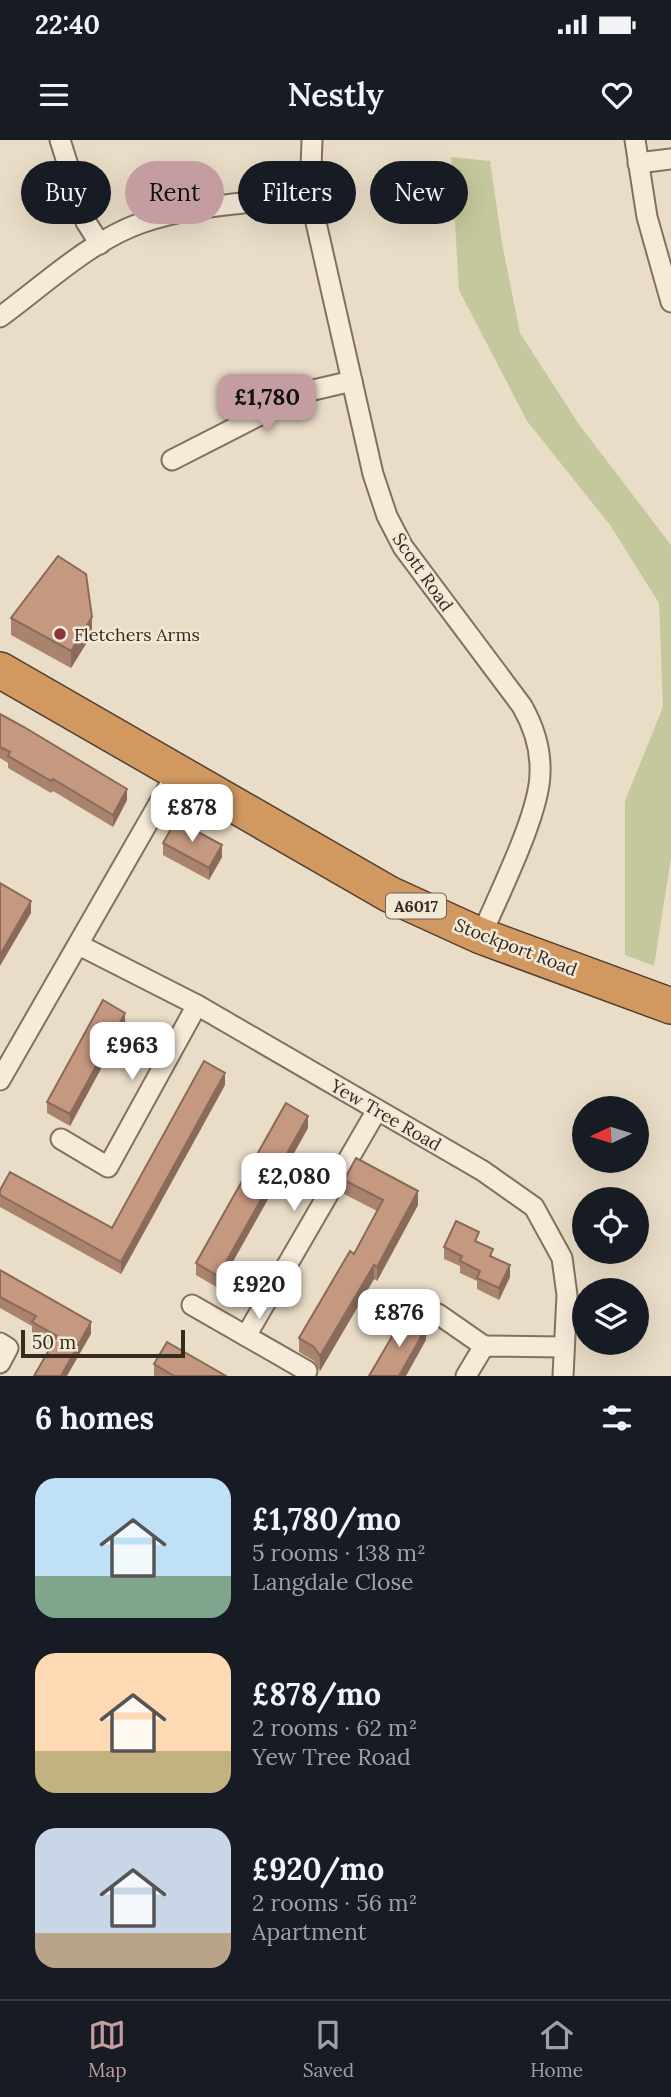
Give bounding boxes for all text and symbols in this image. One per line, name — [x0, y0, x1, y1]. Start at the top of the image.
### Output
text: 22:40 — [35, 8, 100, 41]
text: Nestly — [287, 74, 384, 115]
icon: menu — [35, 76, 73, 114]
icon: heart — [598, 76, 636, 114]
chip: Buy — [21, 161, 111, 224]
chip: Rent — [125, 161, 224, 224]
chip: Filters — [238, 161, 356, 224]
chip: New — [370, 161, 468, 224]
pin: £1,780 — [210, 374, 324, 434]
text: £1,780 — [234, 382, 300, 411]
street label: Scott Road — [388, 528, 459, 616]
place label: Fletchers Arms — [74, 623, 200, 646]
marker: Fletchers Arms — [52, 626, 68, 642]
pin: £878 — [151, 784, 233, 844]
text: £878 — [167, 792, 217, 821]
road number: A6017 — [386, 894, 446, 918]
street label: Stockport Road — [451, 913, 581, 981]
pin: £963 — [91, 1023, 173, 1082]
text: £963 — [106, 1030, 158, 1059]
street label: Yew Tree Road — [326, 1073, 446, 1156]
north arrow — [572, 1096, 649, 1172]
map controls — [572, 1096, 649, 1355]
pin: £2,080 — [237, 1154, 351, 1213]
text: £2,080 — [257, 1161, 331, 1190]
button: locate — [572, 1187, 649, 1264]
pin: £920 — [218, 1262, 300, 1321]
text: £920 — [232, 1269, 286, 1298]
button: layers — [572, 1278, 649, 1355]
pin: £876 — [358, 1290, 440, 1349]
text: £876 — [374, 1297, 424, 1326]
scale bar — [21, 1327, 186, 1359]
text: 50 m — [32, 1330, 76, 1354]
text: 6 homes — [35, 1399, 154, 1437]
icon: filters — [598, 1399, 636, 1437]
text: £1,780/mo — [252, 1500, 401, 1538]
icon: home — [91, 1506, 175, 1590]
text: 5 rooms · 138 m² — [252, 1538, 426, 1567]
text: Langdale Close — [252, 1567, 414, 1596]
text: £878/mo — [252, 1675, 381, 1713]
icon: home — [91, 1681, 175, 1765]
text: 2 rooms · 62 m² — [252, 1713, 417, 1742]
text: Yew Tree Road — [252, 1742, 411, 1771]
text: £920/mo — [252, 1850, 384, 1888]
icon: home — [91, 1856, 175, 1940]
text: 2 rooms · 56 m² — [252, 1888, 417, 1917]
text: Apartment — [252, 1917, 367, 1946]
tab: Map — [88, 2016, 127, 2082]
tab: Saved — [303, 2016, 354, 2082]
tab: Home — [530, 2016, 583, 2082]

